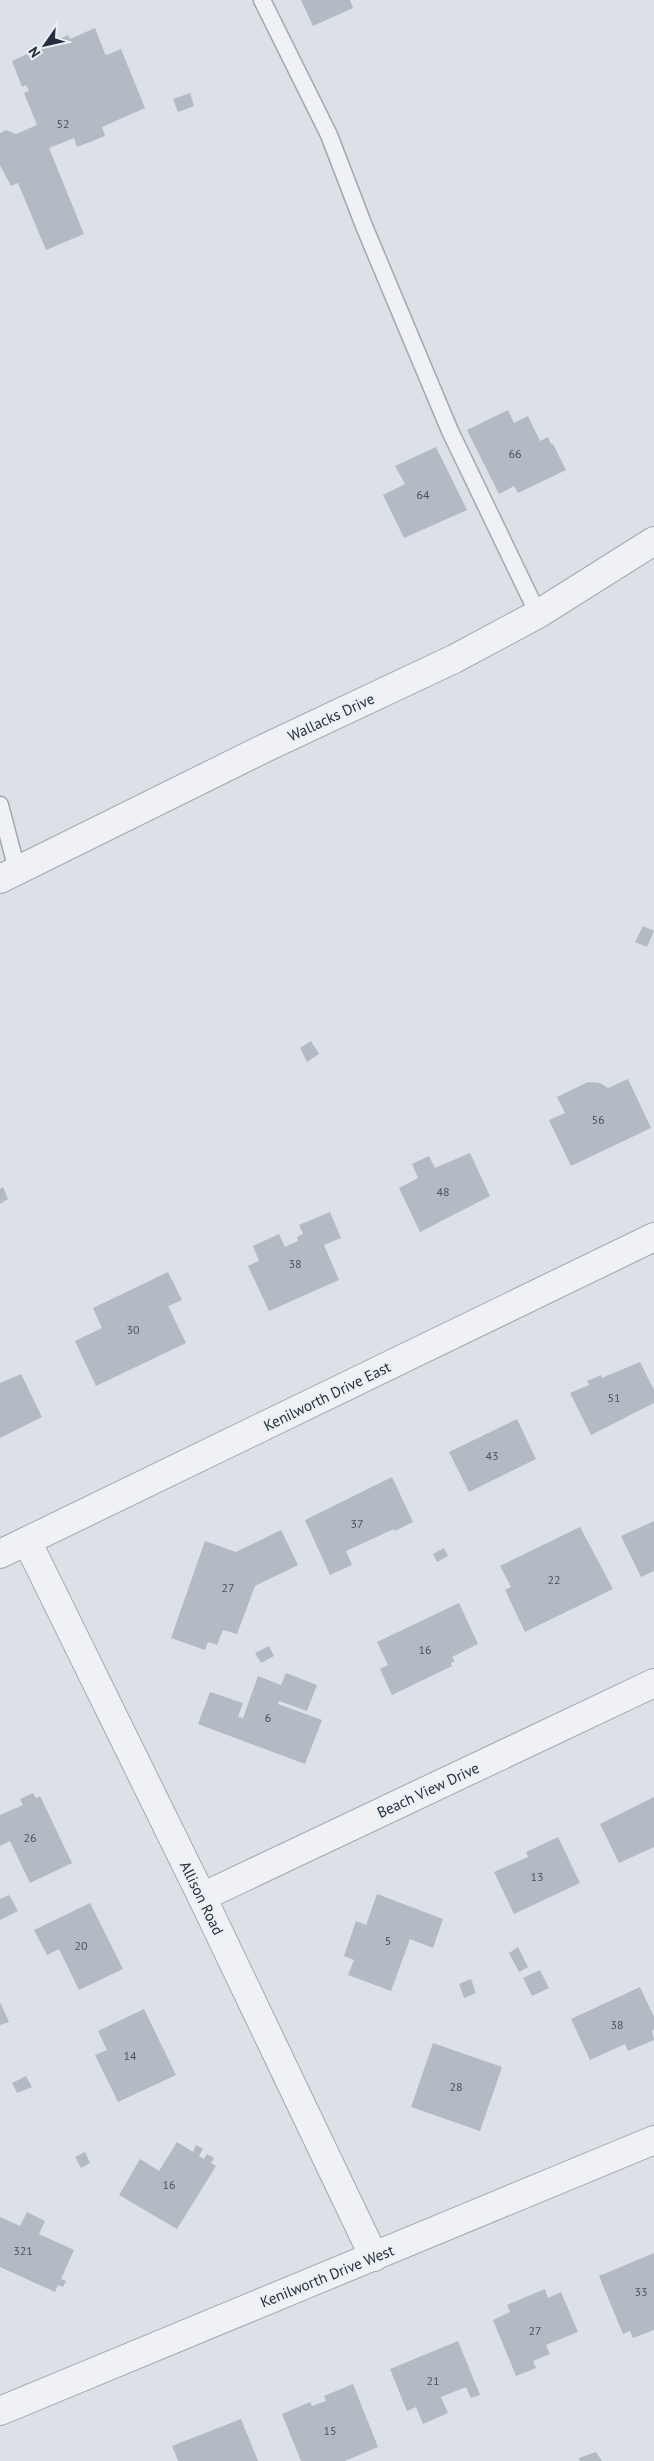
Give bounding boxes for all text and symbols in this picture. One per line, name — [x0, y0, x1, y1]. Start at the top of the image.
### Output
north arrow — [20, 20, 70, 70]
text: N — [24, 43, 44, 61]
house number: 52 — [56, 116, 70, 131]
house number: 66 — [508, 446, 522, 461]
house number: 64 — [416, 487, 430, 502]
street label: Wallacks Drive — [285, 689, 377, 745]
house number: 56 — [591, 1112, 605, 1127]
house number: 48 — [436, 1184, 450, 1199]
house number: 38 — [288, 1256, 302, 1271]
house number: 30 — [126, 1322, 140, 1337]
street label: Kenilworth Drive East — [260, 1357, 394, 1435]
house number: 51 — [607, 1390, 621, 1405]
house number: 43 — [485, 1448, 499, 1463]
house number: 37 — [350, 1516, 364, 1531]
house number: 22 — [547, 1572, 561, 1587]
house number: 27 — [221, 1580, 235, 1595]
house number: 16 — [418, 1642, 432, 1657]
house number: 6 — [265, 1710, 271, 1725]
street label: Beach View Drive — [374, 1758, 482, 1822]
house number: 26 — [23, 1830, 37, 1845]
street label: Allison Road — [176, 1858, 228, 1938]
house number: 13 — [530, 1869, 544, 1884]
house number: 5 — [385, 1933, 391, 1948]
house number: 20 — [74, 1938, 88, 1953]
house number: 38 — [610, 2017, 624, 2032]
house number: 14 — [123, 2048, 137, 2063]
house number: 28 — [449, 2079, 463, 2094]
house number: 16 — [162, 2177, 176, 2192]
street label: Kenilworth Drive West — [257, 2240, 397, 2312]
house number: 321 — [13, 2243, 33, 2258]
house number: 33 — [634, 2284, 648, 2299]
house number: 27 — [528, 2323, 542, 2338]
house number: 21 — [426, 2373, 440, 2388]
house number: 15 — [323, 2423, 337, 2438]

